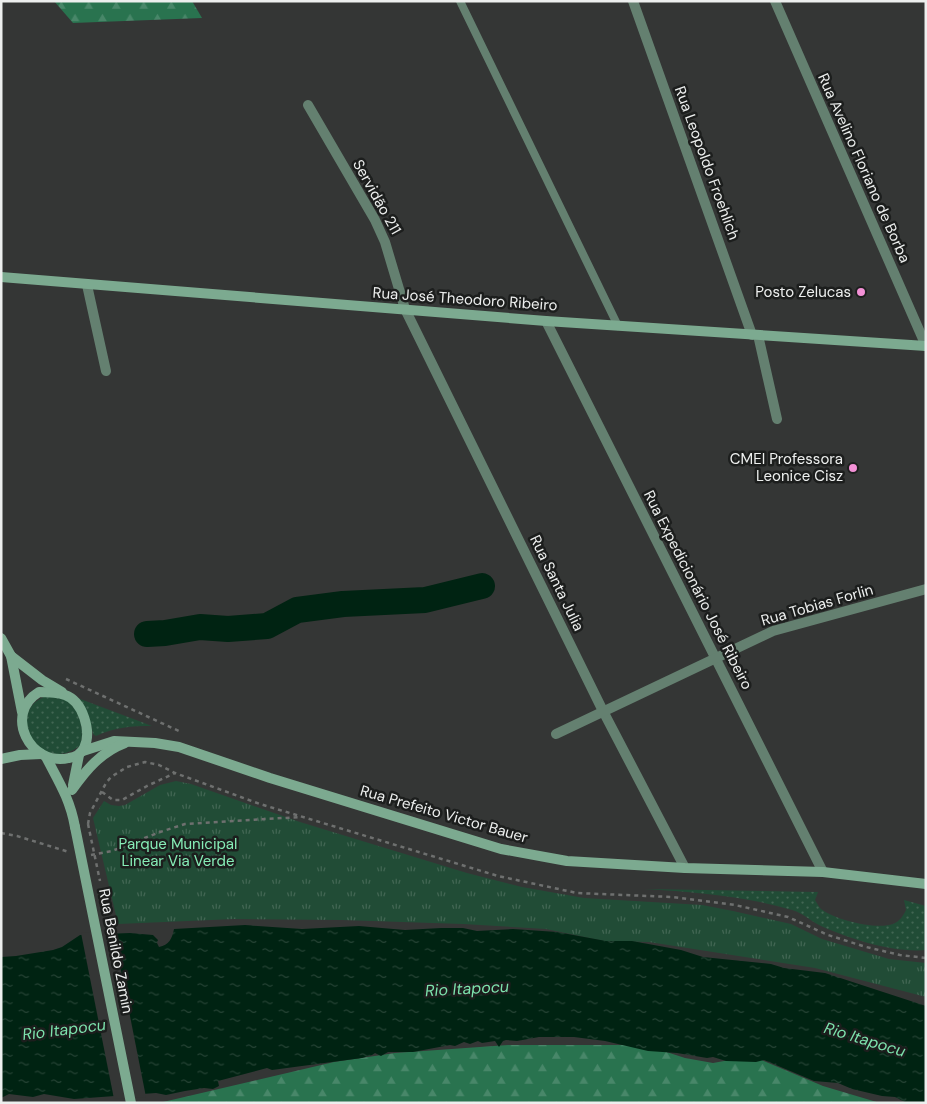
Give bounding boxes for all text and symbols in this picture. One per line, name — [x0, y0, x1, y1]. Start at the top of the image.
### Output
street label: Rua Avelino Floriano de Borba — [813, 70, 915, 266]
street label: Rua Leopoldo Froehlich — [670, 83, 744, 243]
street label: Servidão 211 — [348, 156, 406, 238]
place label: Posto Zelucas — [755, 282, 851, 302]
street label: Rua José Theodoro Ribeiro — [372, 283, 558, 315]
marker: Posto Zelucas — [855, 286, 867, 298]
place label: CMEI Professora Leonice Cisz — [730, 449, 843, 486]
marker: CMEI Professora Leonice Cisz — [847, 462, 859, 474]
street label: Rua Expedicionário José Ribeiro — [639, 487, 757, 693]
street label: Rua Santa Julia — [525, 532, 589, 634]
street label: Rua Tobias Forlin — [758, 579, 876, 631]
street label: Rua Prefeito Victor Bauer — [358, 780, 531, 848]
park label: Parque Municipal Linear Via Verde — [119, 834, 237, 871]
street label: Rua Benildo Zamin — [94, 887, 138, 1015]
water label: Rio Itapocu — [424, 976, 510, 1001]
water label: Rio Itapocu — [21, 1014, 107, 1045]
water label: Rio Itapocu — [822, 1017, 908, 1062]

